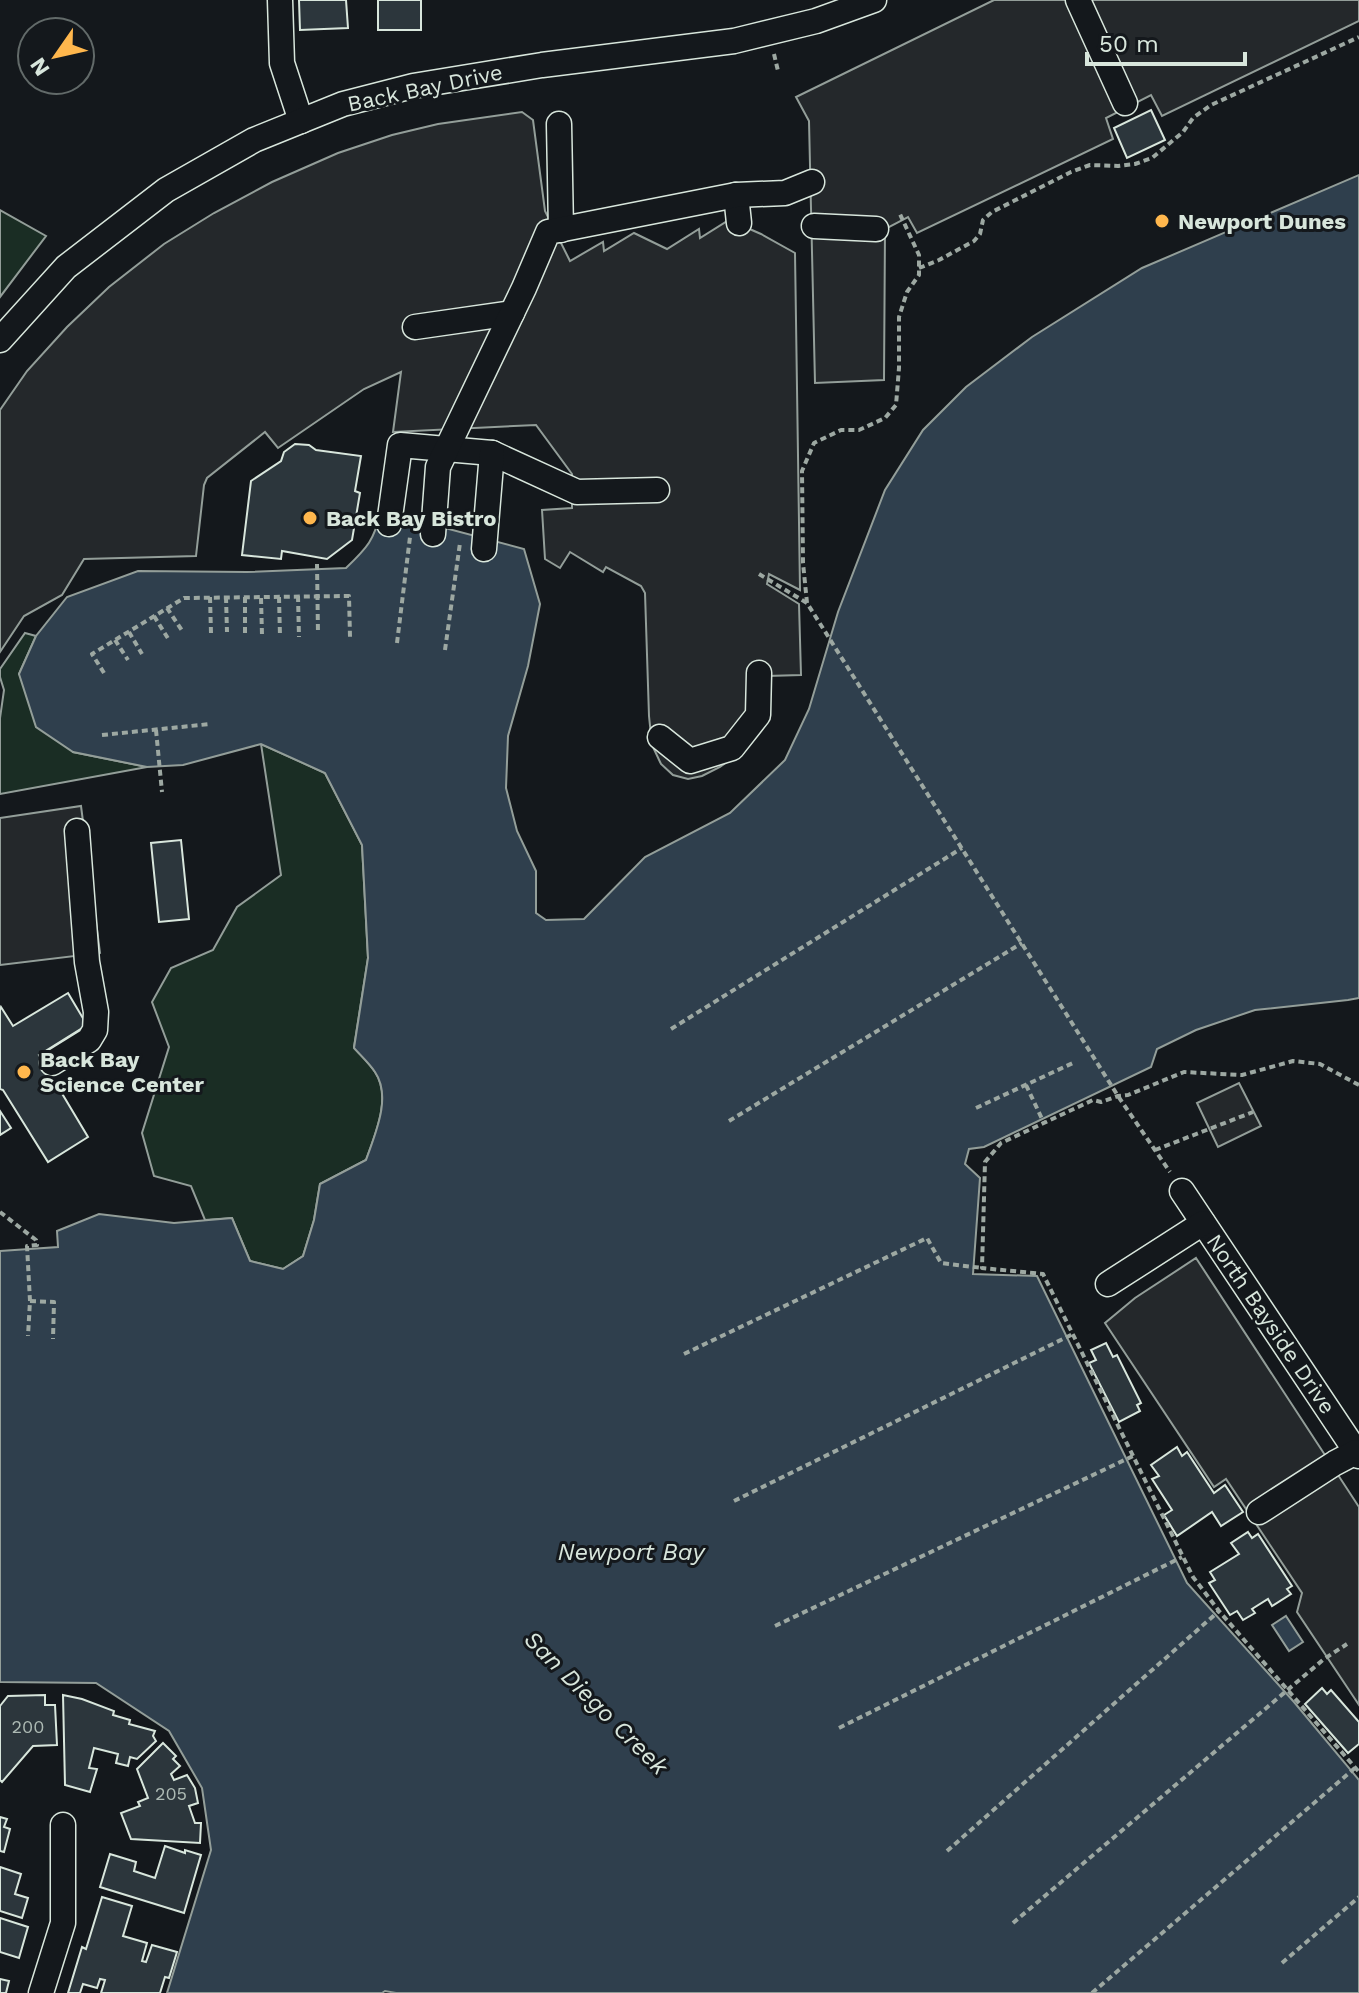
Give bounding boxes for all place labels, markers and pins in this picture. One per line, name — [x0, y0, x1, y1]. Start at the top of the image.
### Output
place label: Newport Dunes — [1178, 209, 1346, 234]
marker: Newport Dunes — [1153, 212, 1171, 230]
place label: Back Bay Bistro — [326, 506, 496, 531]
marker: Back Bay Bistro — [301, 509, 319, 527]
place label: Back Bay Science Center — [40, 1047, 205, 1097]
marker: Back Bay Science Center — [15, 1063, 33, 1081]

